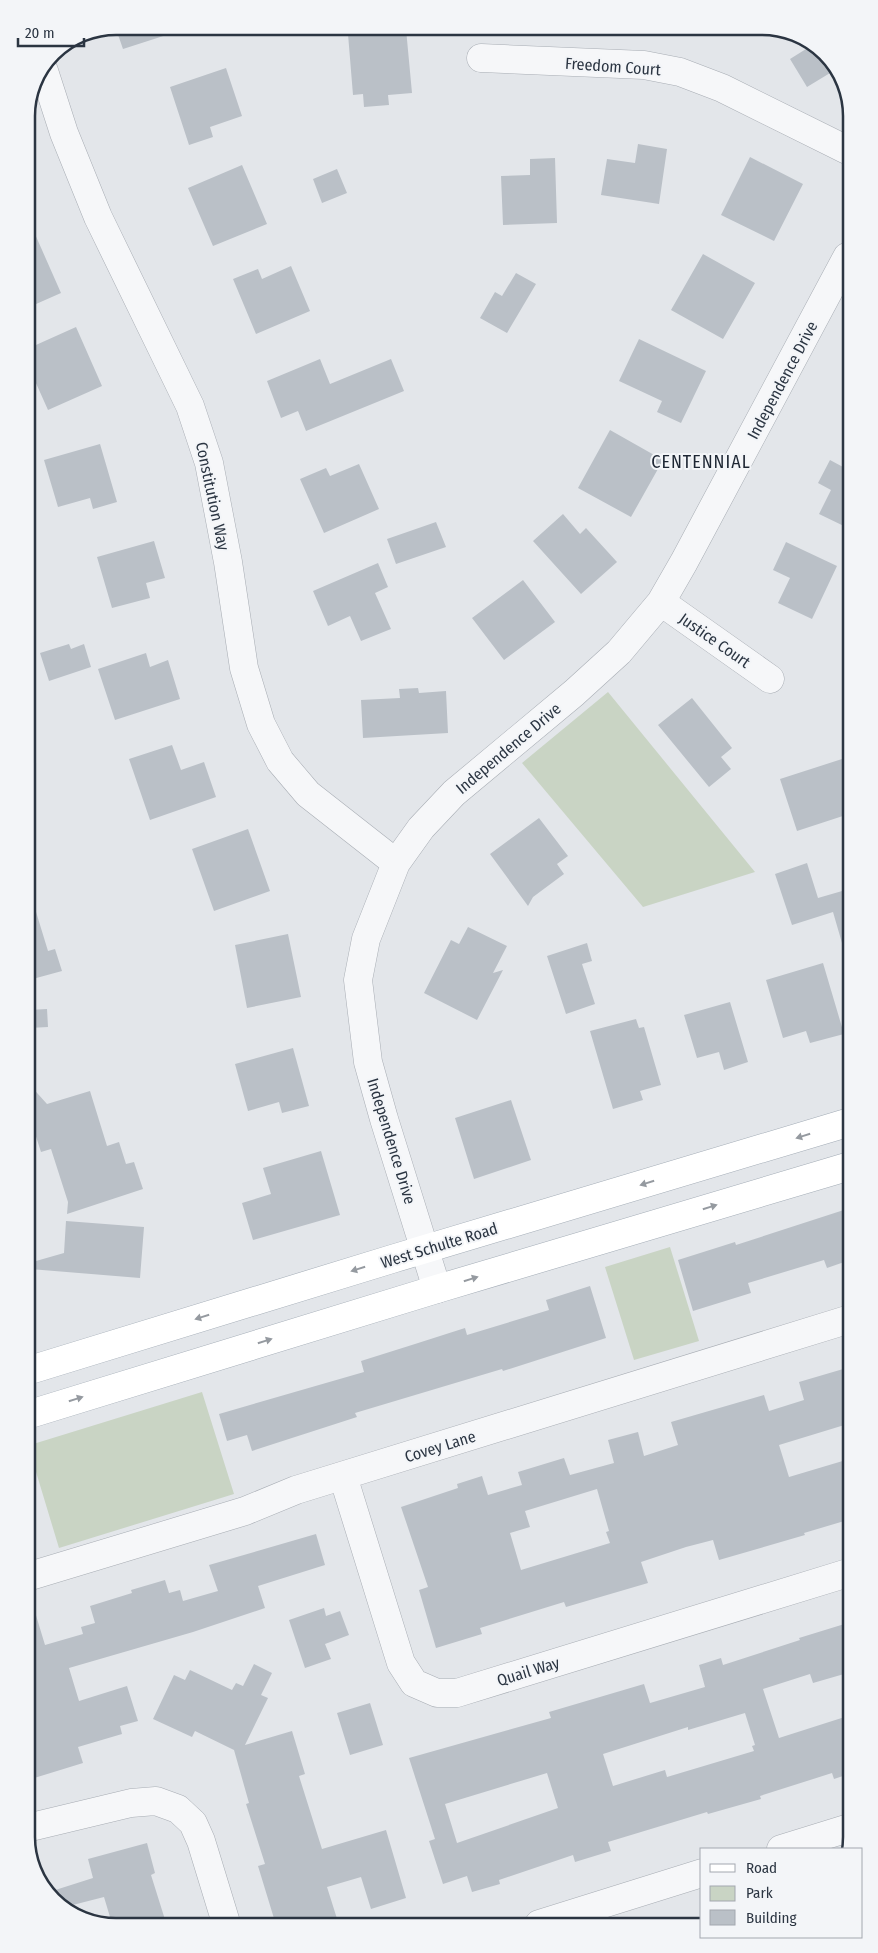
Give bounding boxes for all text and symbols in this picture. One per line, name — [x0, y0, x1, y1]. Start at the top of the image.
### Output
scale bar — [18, 15, 84, 47]
text: 20 m — [25, 24, 55, 42]
street label: Freedom Court — [564, 54, 662, 79]
street label: Independence Drive — [743, 318, 822, 443]
street label: Constitution Way — [192, 440, 233, 553]
district label: CENTENNIAL — [651, 451, 751, 473]
street label: Justice Court — [675, 609, 755, 672]
street label: Independence Drive — [452, 699, 565, 798]
street label: Independence Drive — [363, 1076, 420, 1207]
one-way arrow — [795, 1133, 810, 1141]
one-way arrow — [640, 1179, 655, 1187]
one-way arrow — [703, 1203, 718, 1211]
street label: West Schulte Road — [378, 1219, 500, 1272]
one-way arrow — [350, 1266, 365, 1274]
one-way arrow — [463, 1274, 478, 1282]
one-way arrow — [195, 1314, 210, 1322]
one-way arrow — [258, 1337, 273, 1345]
one-way arrow — [69, 1395, 84, 1403]
street label: Covey Lane — [402, 1427, 478, 1466]
street label: Quail Way — [495, 1653, 563, 1690]
legend — [700, 1848, 863, 1938]
text: Road — [746, 1859, 777, 1877]
text: Park — [746, 1884, 773, 1902]
text: Building — [746, 1909, 797, 1927]

